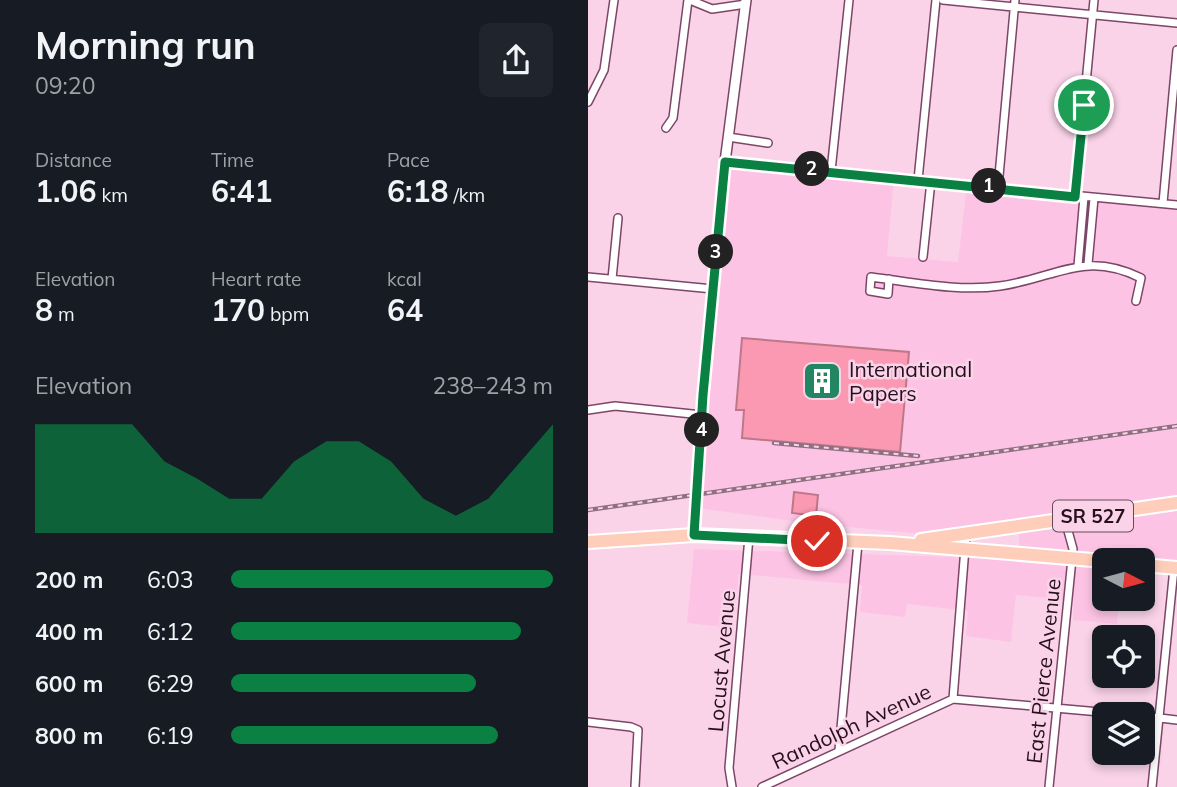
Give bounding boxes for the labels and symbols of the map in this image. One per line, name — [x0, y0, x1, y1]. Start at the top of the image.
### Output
pin — [1054, 75, 1114, 135]
pin: 2 — [794, 152, 830, 186]
pin: 1 — [972, 168, 1006, 204]
pin: 3 — [698, 234, 734, 270]
place label: International Papers — [849, 356, 972, 406]
building icon: International Papers — [801, 360, 843, 402]
pin: 4 — [684, 412, 720, 448]
road number: SR 527 — [1053, 500, 1133, 531]
pin — [787, 511, 847, 571]
north arrow — [1092, 548, 1155, 611]
street label: East Pierce Avenue — [1020, 577, 1066, 765]
street label: Locust Avenue — [702, 589, 740, 733]
street label: Randolph Avenue — [767, 678, 935, 774]

